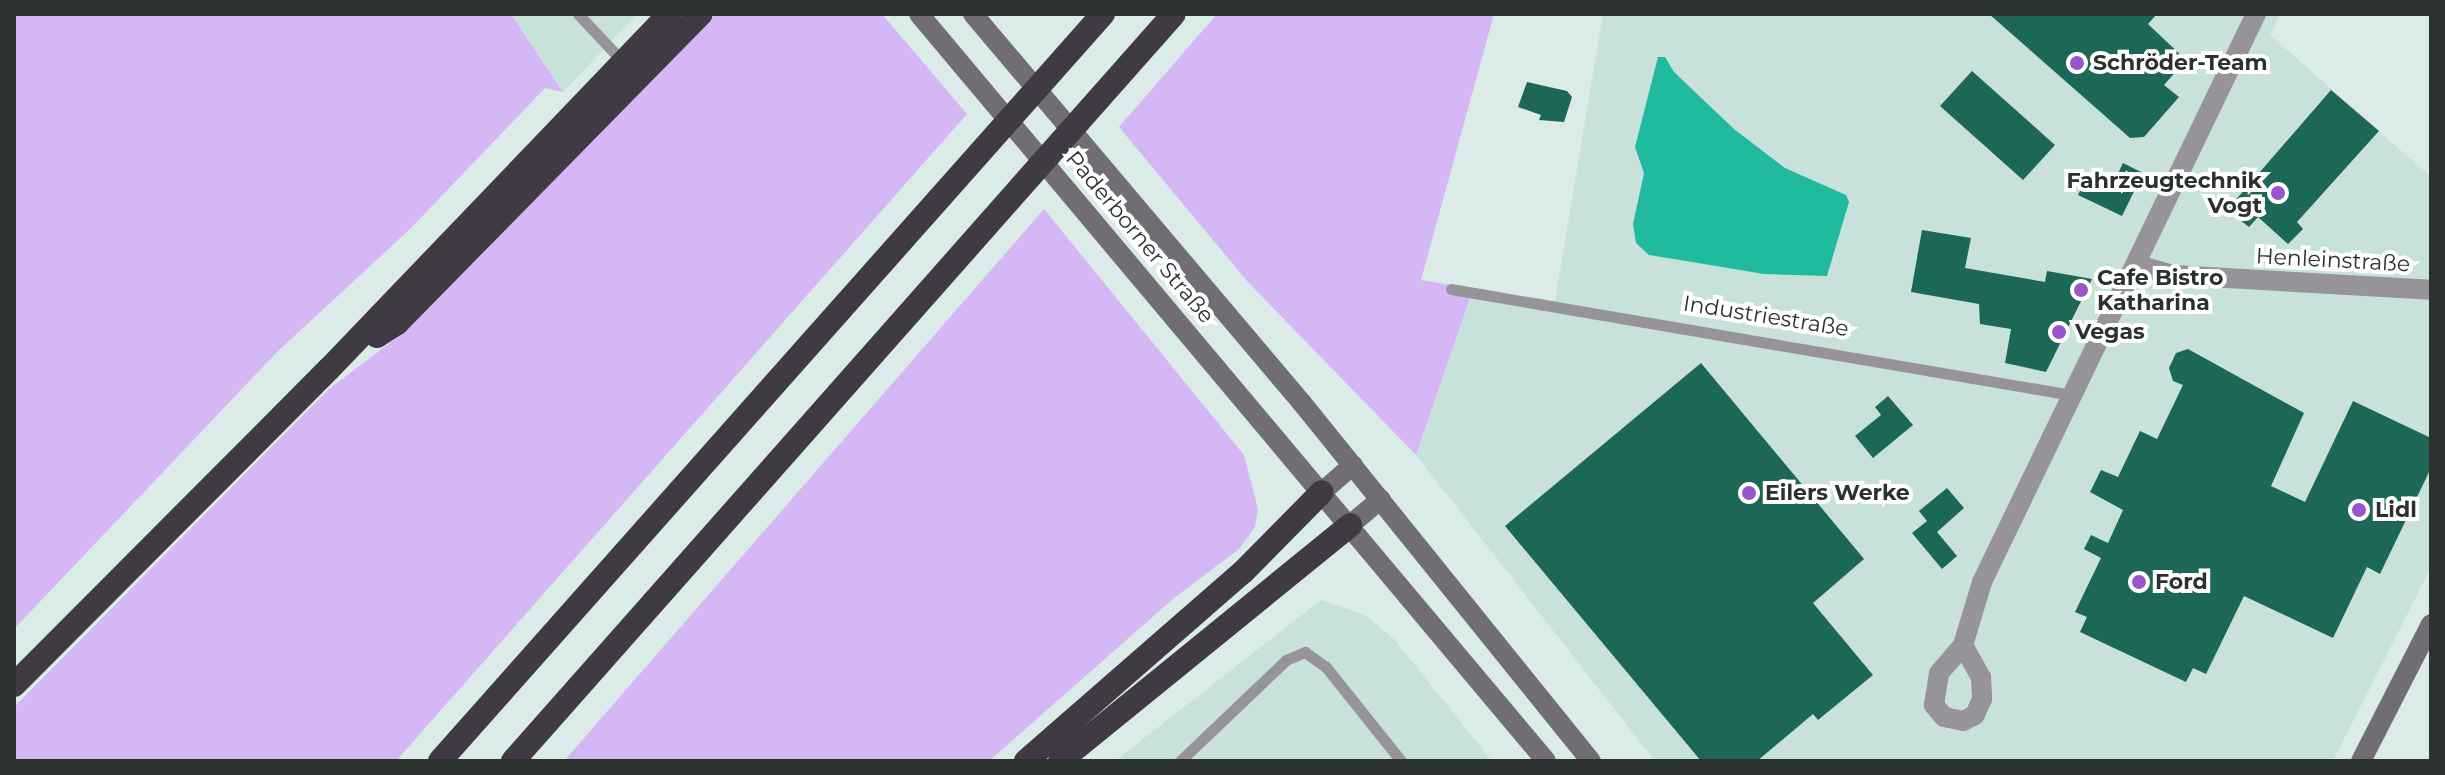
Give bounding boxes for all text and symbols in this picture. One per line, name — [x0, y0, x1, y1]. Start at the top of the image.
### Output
place label: Schröder-Team — [2093, 50, 2268, 76]
marker: Schröder-Team — [2068, 54, 2086, 72]
street label: Paderborner Straße — [1060, 145, 1220, 329]
place label: Fahrzeugtechnik Vogt — [2066, 167, 2262, 218]
marker: Fahrzeugtechnik Vogt — [2269, 184, 2287, 202]
street label: Henleinstraße — [2255, 243, 2411, 277]
place label: Cafe Bistro Katharina — [2097, 264, 2223, 316]
marker: Cafe Bistro Katharina — [2072, 281, 2090, 299]
street label: Industriestraße — [1681, 290, 1851, 342]
place label: Vegas — [2075, 319, 2145, 345]
marker: Vegas — [2050, 323, 2068, 341]
place label: Eilers Werke — [1765, 480, 1910, 506]
marker: Eilers Werke — [1740, 484, 1758, 502]
place label: Lidl — [2375, 497, 2417, 523]
marker: Lidl — [2350, 501, 2368, 519]
place label: Ford — [2155, 569, 2208, 595]
marker: Ford — [2130, 573, 2148, 591]

